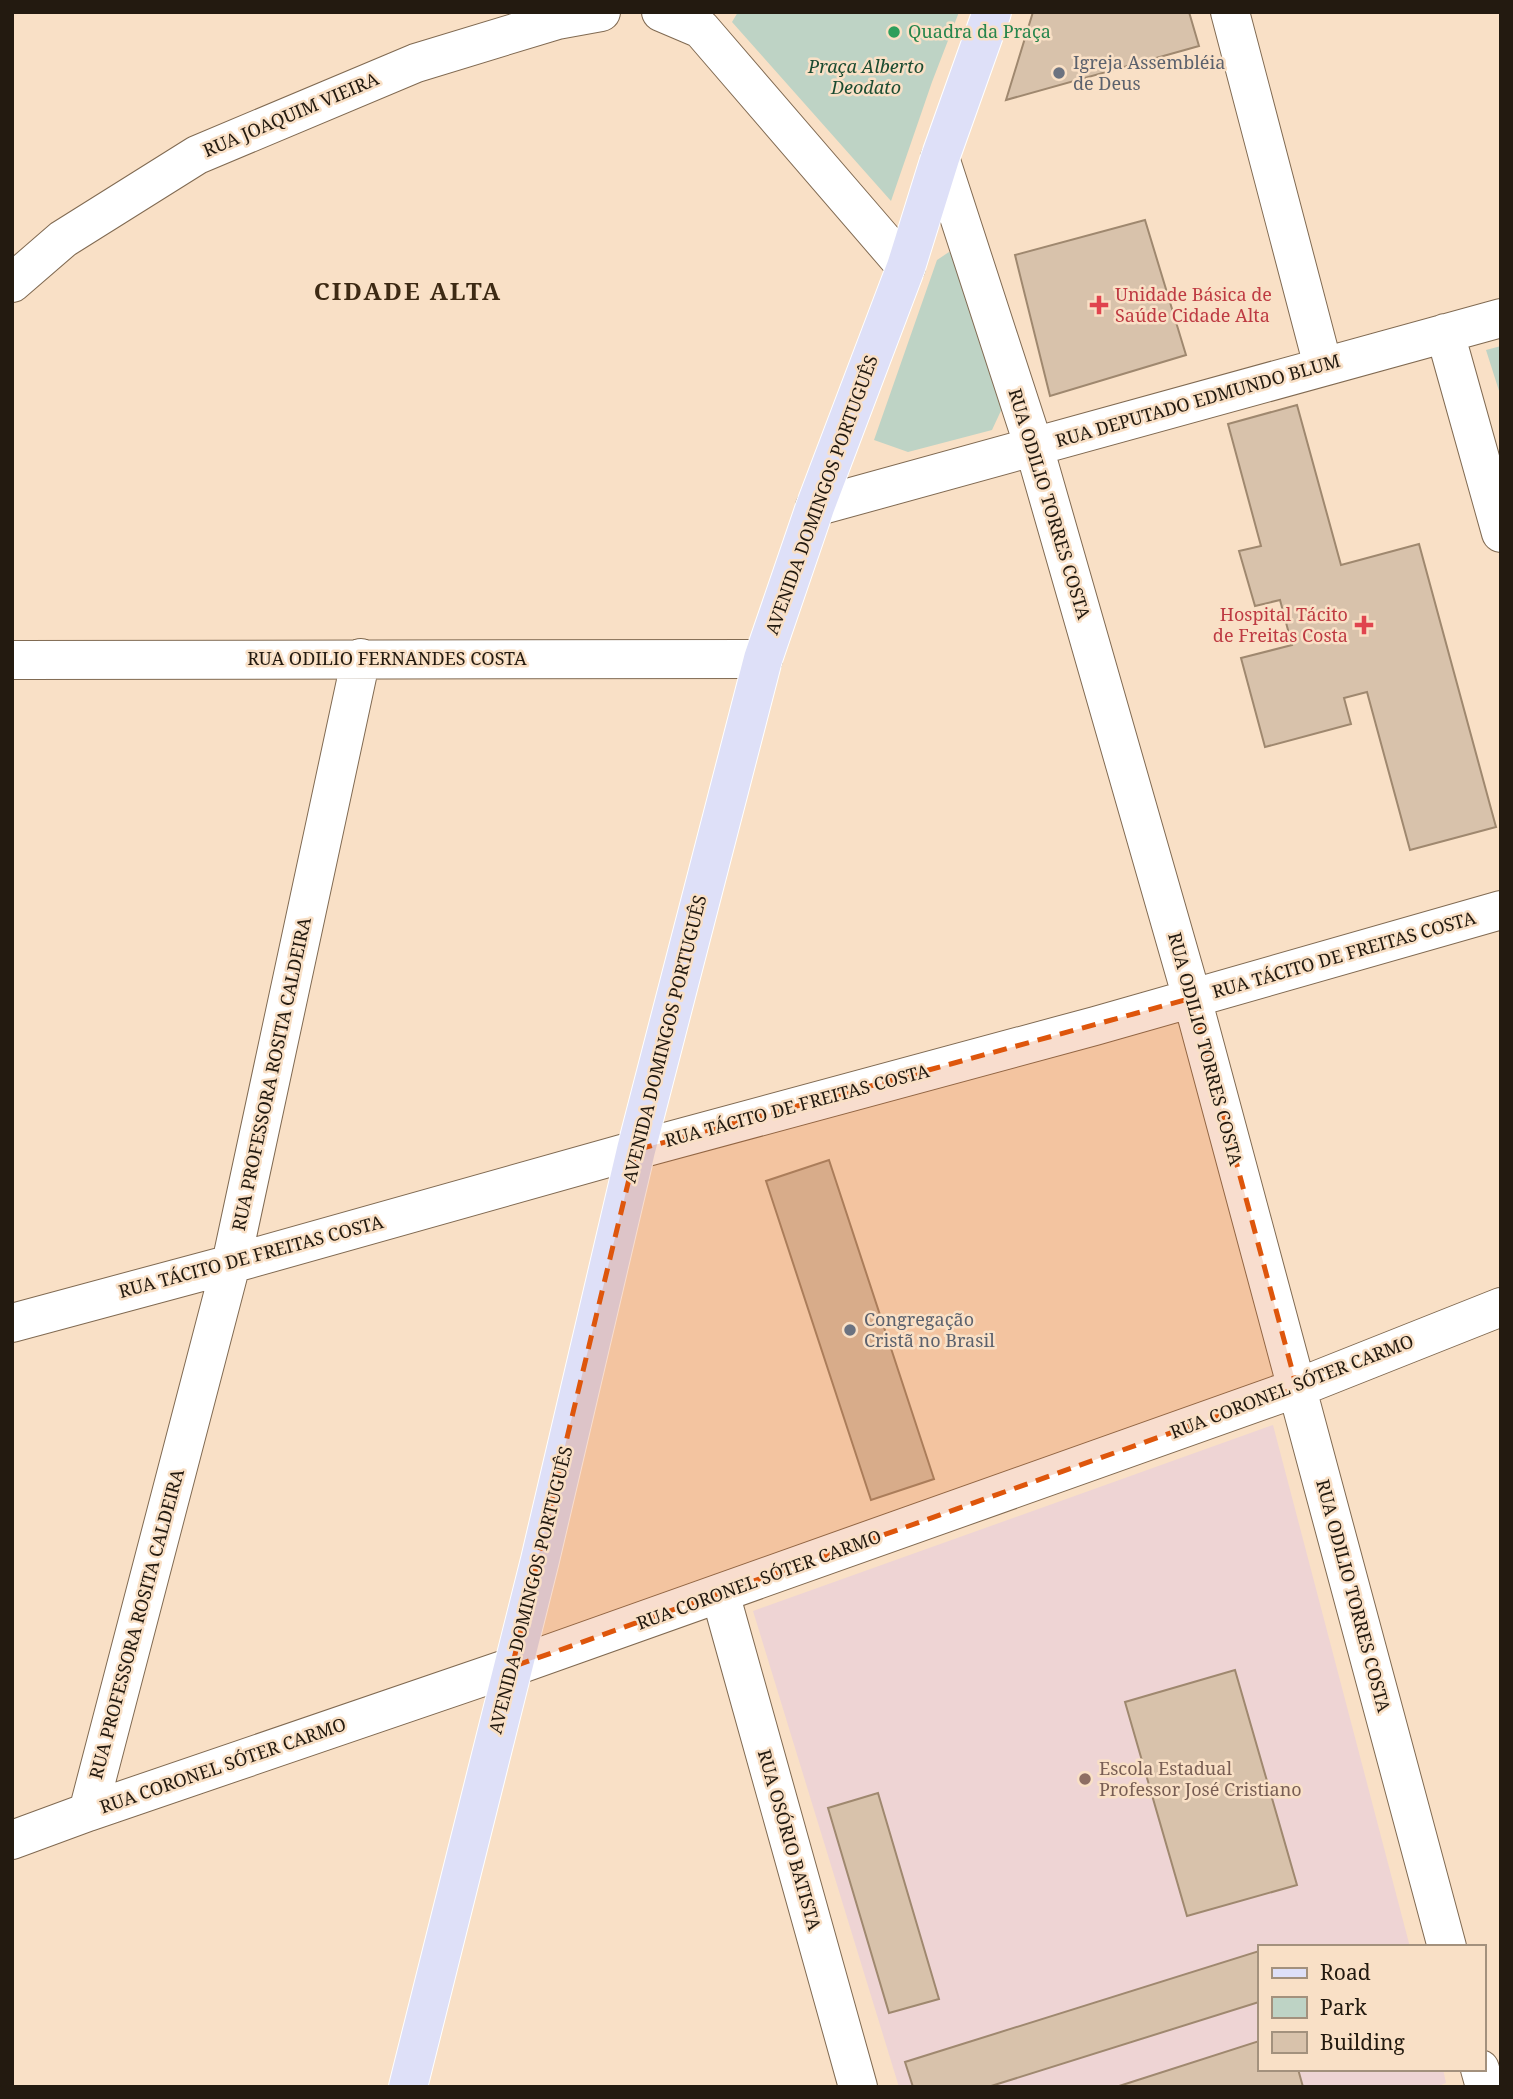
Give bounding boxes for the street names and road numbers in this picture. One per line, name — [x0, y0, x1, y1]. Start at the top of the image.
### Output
street label: RUA JOAQUIM VIEIRA — [199, 66, 382, 162]
street label: RUA DEPUTADO EDMUNDO BLUM — [1053, 348, 1343, 452]
street label: AVENIDA DOMINGOS PORTUGUÊS — [759, 352, 883, 638]
street label: RUA ODILIO TORRES COSTA — [1003, 385, 1097, 622]
street label: RUA ODILIO FERNANDES COSTA — [247, 646, 527, 670]
street label: AVENIDA DOMINGOS PORTUGUÊS — [617, 892, 711, 1185]
street label: RUA TÁCITO DE FREITAS COSTA — [1209, 905, 1479, 1003]
street label: RUA PROFESSORA ROSITA CALDEIRA — [226, 914, 316, 1233]
street label: RUA ODILIO TORRES COSTA — [1163, 930, 1249, 1168]
street label: RUA TÁCITO DE FREITAS COSTA — [662, 1058, 932, 1152]
street label: RUA TÁCITO DE FREITAS COSTA — [116, 1209, 386, 1303]
street label: RUA CORONEL SÓTER CARMO — [1166, 1328, 1417, 1444]
street label: AVENIDA DOMINGOS PORTUGUÊS — [483, 1443, 577, 1736]
street label: RUA PROFESSORA ROSITA CALDEIRA — [83, 1466, 189, 1781]
street label: RUA ODILIO TORRES COSTA — [1311, 1477, 1397, 1715]
street label: RUA CORONEL SÓTER CARMO — [633, 1524, 884, 1635]
street label: RUA CORONEL SÓTER CARMO — [96, 1712, 349, 1819]
street label: RUA OSÓRIO BATISTA — [753, 1746, 827, 1933]

